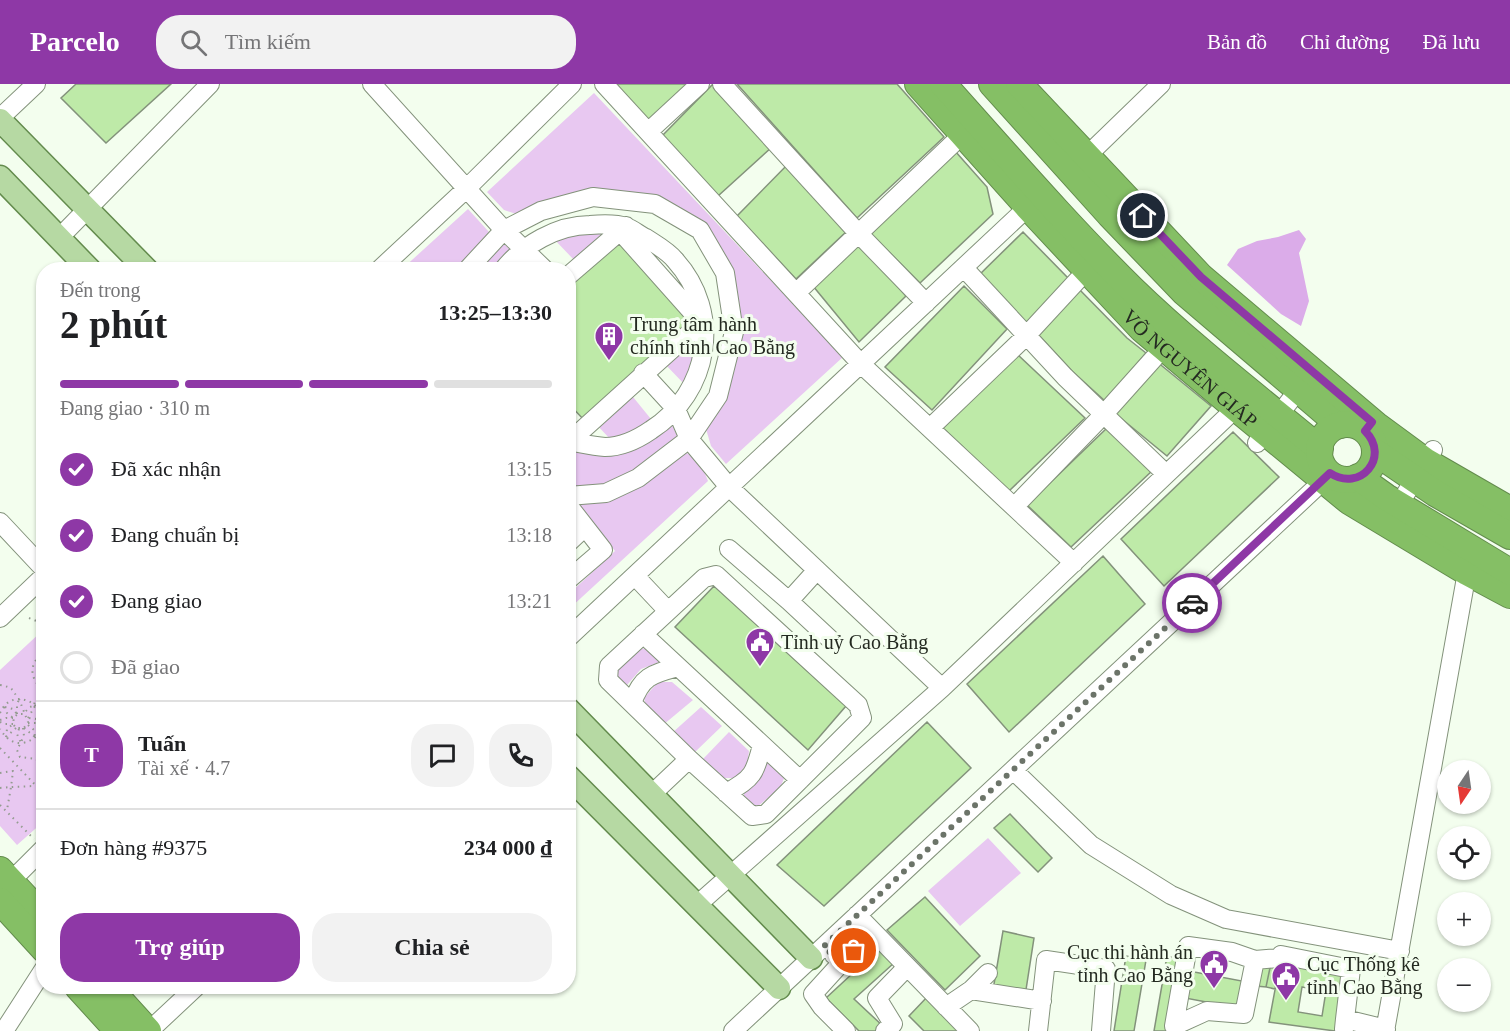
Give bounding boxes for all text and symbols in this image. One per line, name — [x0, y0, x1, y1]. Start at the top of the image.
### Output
search box — [156, 15, 576, 69]
text: Parcelo — [30, 26, 120, 57]
icon: search — [177, 26, 210, 59]
text: Tìm kiếm — [225, 29, 311, 54]
text: Bản đồ — [1207, 30, 1267, 54]
text: Chỉ đường — [1300, 30, 1390, 54]
text: Đã lưu — [1423, 30, 1480, 54]
pin — [1117, 190, 1168, 241]
icon: home — [1126, 199, 1159, 232]
text: Đến trong — [60, 279, 141, 301]
text: 13:25–13:30 — [438, 300, 552, 325]
text: 2 phút — [60, 303, 167, 346]
street label: VÕ NGUYÊN GIÁP — [1118, 305, 1262, 432]
place label: Trung tâm hành chính tỉnh Cao Bằng — [630, 313, 795, 359]
building icon: Trung tâm hành chính tỉnh Cao Bằng — [593, 320, 625, 362]
text: Đang giao · 310 m — [60, 397, 210, 419]
icon: check — [60, 453, 93, 486]
text: Đã xác nhận — [111, 456, 221, 481]
text: 13:15 — [506, 458, 552, 480]
icon: check — [60, 519, 93, 552]
text: Đang chuẩn bị — [111, 522, 239, 547]
text: 13:18 — [506, 524, 552, 546]
courier — [1162, 573, 1222, 633]
icon: check — [60, 585, 93, 618]
icon: car — [1176, 587, 1209, 620]
text: Đang giao — [111, 588, 202, 613]
text: 13:21 — [506, 590, 552, 612]
public building icon: Tỉnh uỷ Cao Bằng — [744, 626, 776, 668]
place label: Tỉnh uỷ Cao Bằng — [781, 631, 928, 654]
text: Đã giao — [111, 654, 180, 679]
button: chat — [411, 724, 474, 787]
button: phone — [489, 724, 552, 787]
text: Tuấn — [138, 731, 186, 756]
text: T — [84, 742, 99, 767]
text: Tài xế · 4.7 — [138, 757, 230, 779]
north arrow — [1437, 760, 1491, 814]
map controls — [1437, 760, 1491, 1012]
button: locate — [1437, 826, 1491, 880]
text: Đơn hàng #9375 — [60, 835, 207, 860]
text: 234 000 ₫ — [464, 835, 552, 860]
button: + — [1437, 892, 1491, 946]
button: Trợ giúp — [60, 913, 300, 982]
button: Chia sẻ — [312, 913, 552, 982]
pin — [828, 925, 879, 976]
icon: bag — [837, 934, 870, 967]
place label: Cục thi hành án tỉnh Cao Bằng — [1067, 941, 1193, 987]
public building icon: Cục thi hành án tỉnh Cao Bằng — [1198, 948, 1230, 990]
place label: Cục Thống kê tỉnh Cao Bằng — [1307, 953, 1423, 999]
button: − — [1437, 958, 1491, 1012]
public building icon: Cục Thống kê tỉnh Cao Bằng — [1270, 960, 1302, 1002]

